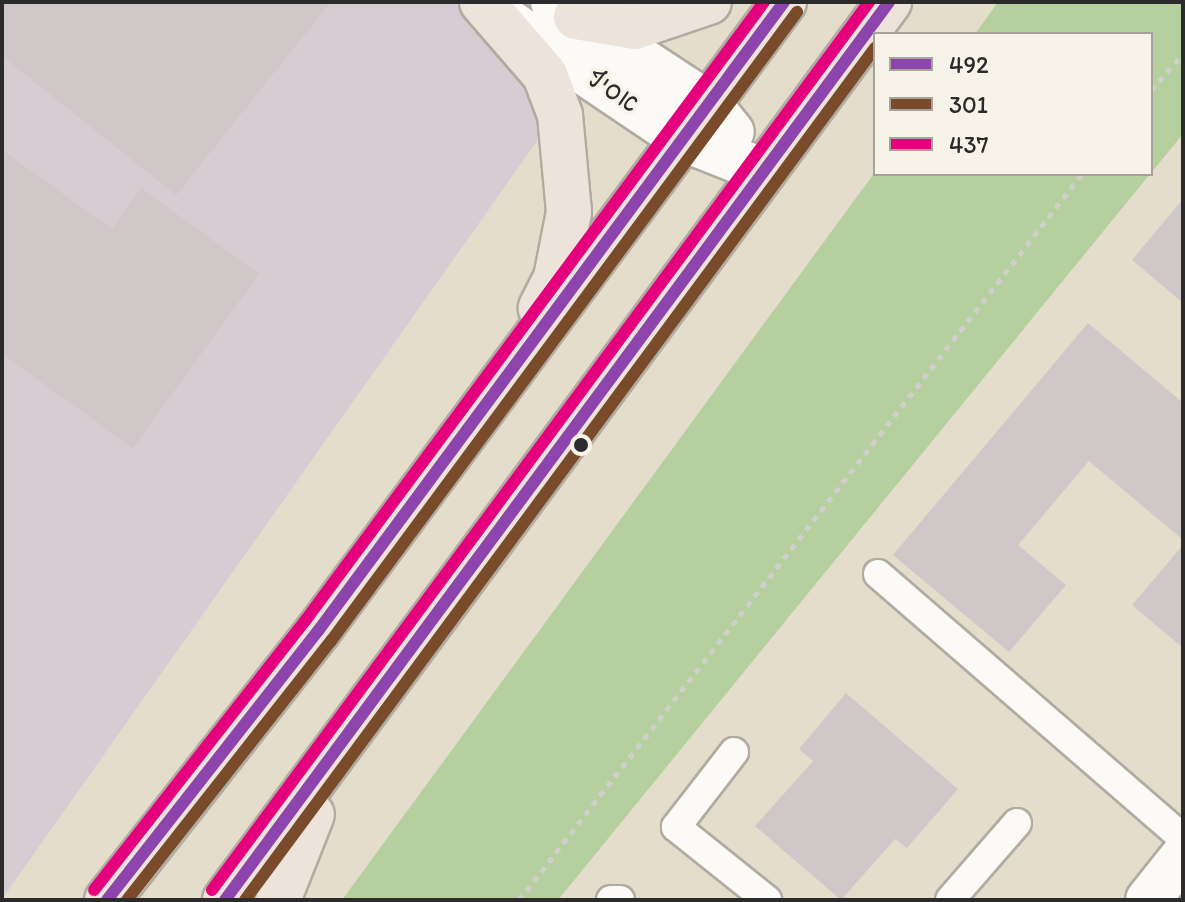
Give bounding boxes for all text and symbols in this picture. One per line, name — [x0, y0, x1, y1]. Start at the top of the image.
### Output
legend — [873, 32, 1153, 176]
text: 492 — [949, 50, 989, 79]
street label: אסיף — [581, 62, 645, 120]
text: 301 — [949, 90, 988, 119]
text: 437 — [949, 130, 988, 159]
unlabelled marker — [573, 437, 589, 453]

